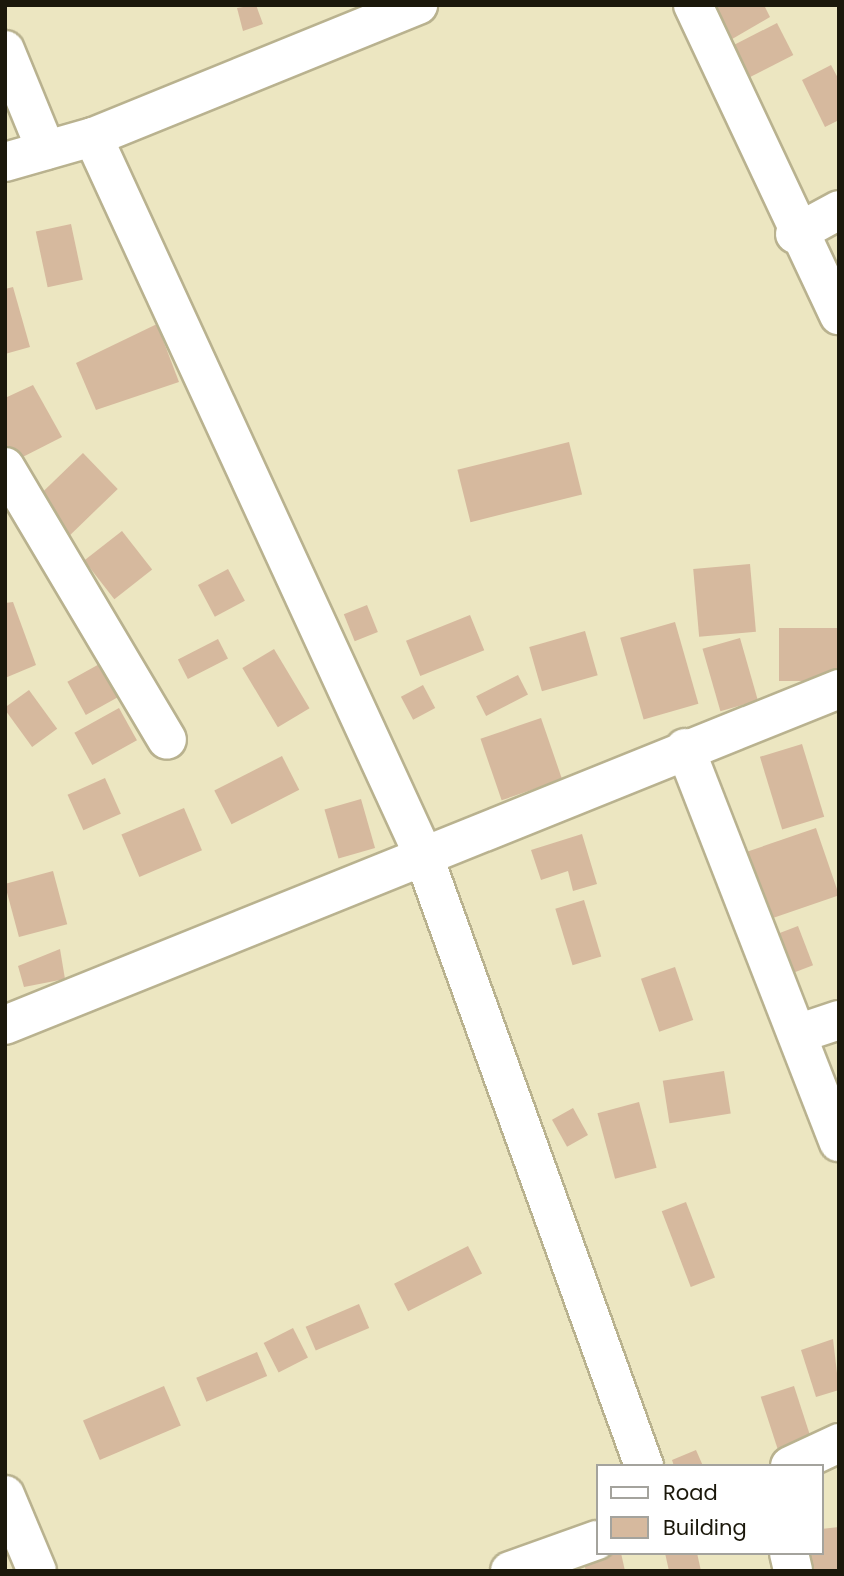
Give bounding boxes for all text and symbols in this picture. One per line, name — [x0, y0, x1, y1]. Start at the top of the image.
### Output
legend — [596, 1464, 823, 1555]
text: Road — [663, 1478, 718, 1507]
text: Building — [663, 1513, 747, 1542]

